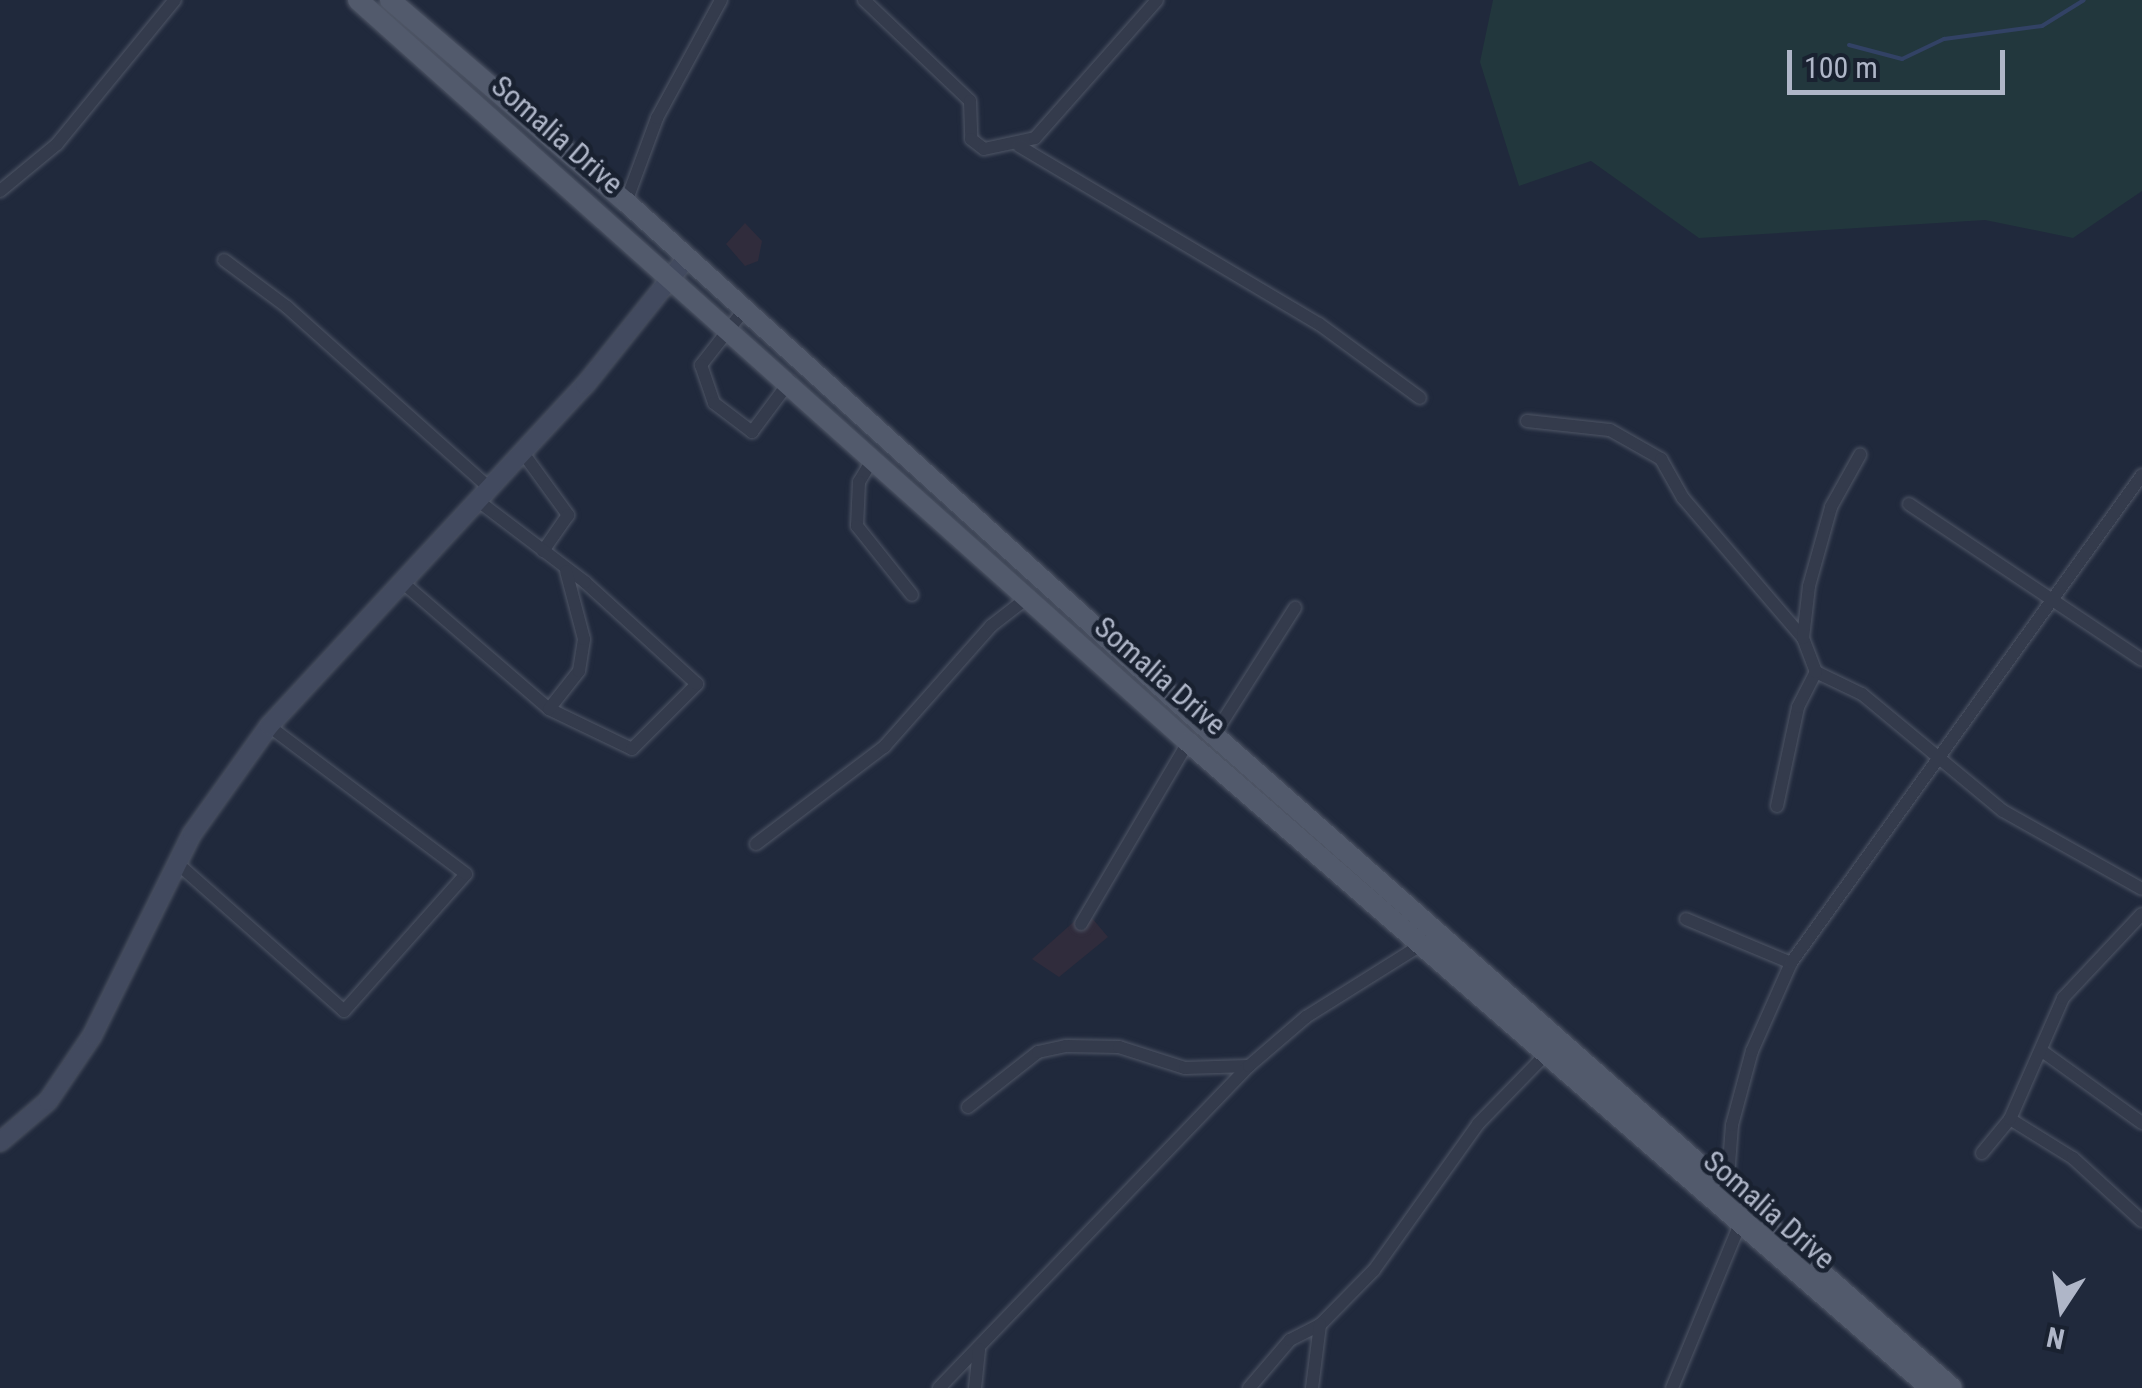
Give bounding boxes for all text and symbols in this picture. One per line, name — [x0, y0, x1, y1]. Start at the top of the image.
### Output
scale bar — [1792, 30, 2010, 92]
text: 100 m — [1804, 50, 1878, 85]
street label: Somalia Drive — [484, 68, 630, 202]
street label: Somalia Drive — [1087, 609, 1233, 743]
street label: Somalia Drive — [1696, 1143, 1842, 1277]
north arrow — [2012, 1258, 2112, 1358]
text: N — [2044, 1320, 2067, 1356]

